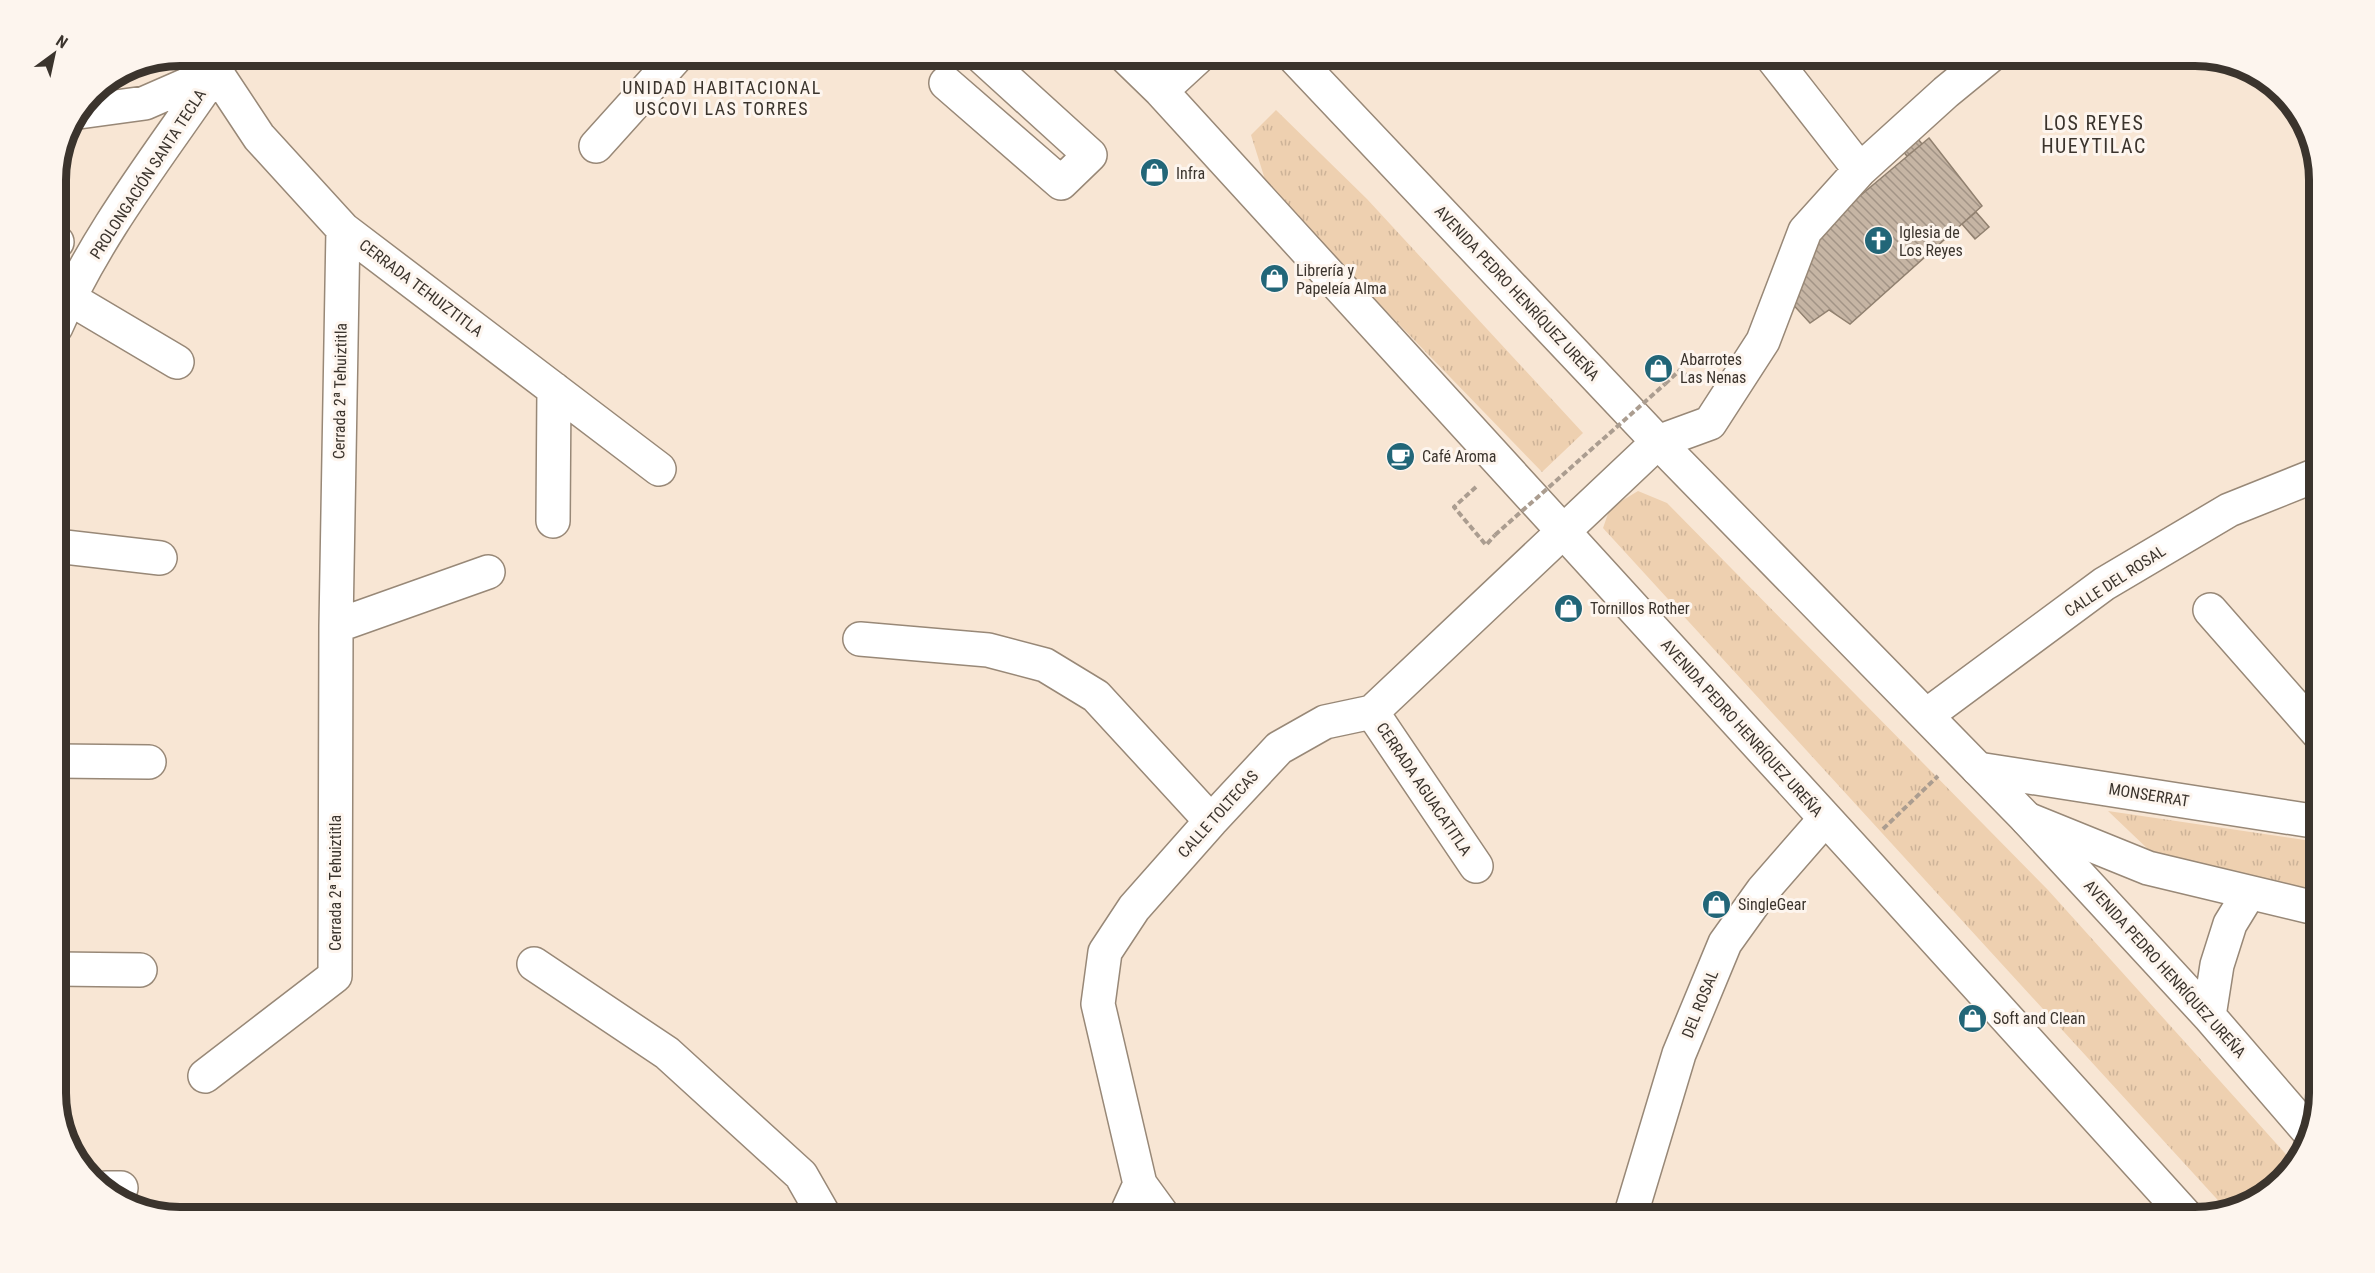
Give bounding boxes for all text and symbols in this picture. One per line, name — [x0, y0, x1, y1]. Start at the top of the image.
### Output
north arrow — [24, 24, 84, 84]
text: N — [53, 31, 71, 52]
district label: UNIDAD HABITACIONAL USCOVI LAS TORRES — [622, 77, 822, 119]
street label: PROLONGACIÓN SANTA TECLA — [85, 85, 210, 262]
district label: LOS REYES HUEYTILAC — [2041, 111, 2147, 158]
shop icon: Infra — [1139, 157, 1171, 189]
place label: Infra — [1176, 164, 1205, 183]
street label: AVENIDA PEDRO HENRÍQUEZ UREÑA — [1431, 201, 1604, 385]
place label: Iglesia de Los Reyes — [1899, 223, 1963, 260]
church icon: Iglesia de Los Reyes — [1862, 225, 1894, 257]
street label: CERRADA TEHUIZTITLA — [355, 235, 487, 341]
place label: Librería y Papeleía Alma — [1296, 261, 1387, 298]
shop icon: Librería y Papeleía Alma — [1259, 263, 1291, 295]
street label: Cerrada 2ª Tehuiztitla — [329, 323, 351, 459]
place label: Abarrotes Las Nenas — [1680, 350, 1746, 387]
shop icon: Abarrotes Las Nenas — [1643, 352, 1675, 384]
cafe icon: Café Aroma — [1385, 440, 1417, 472]
place label: Café Aroma — [1422, 447, 1496, 466]
street label: CALLE DEL ROSAL — [2061, 541, 2169, 621]
shop icon: Tornillos Rother — [1553, 592, 1585, 624]
place label: Tornillos Rother — [1590, 599, 1690, 618]
street label: AVENIDA PEDRO HENRÍQUEZ UREÑA — [1657, 635, 1828, 821]
street label: CERRADA AGUACATITLA — [1372, 719, 1476, 859]
street label: CALLE TOLTECAS — [1174, 766, 1262, 862]
street label: MONSERRAT — [2107, 779, 2191, 811]
street label: Cerrada 2ª Tehuiztitla — [326, 815, 345, 951]
street label: AVENIDA PEDRO HENRÍQUEZ UREÑA — [2080, 876, 2251, 1062]
shop icon: SingleGear — [1701, 888, 1733, 920]
place label: SingleGear — [1738, 895, 1806, 914]
street label: DEL ROSAL — [1678, 967, 1722, 1041]
shop icon: Soft and Clean — [1956, 1002, 1988, 1034]
place label: Soft and Clean — [1993, 1009, 2085, 1028]

